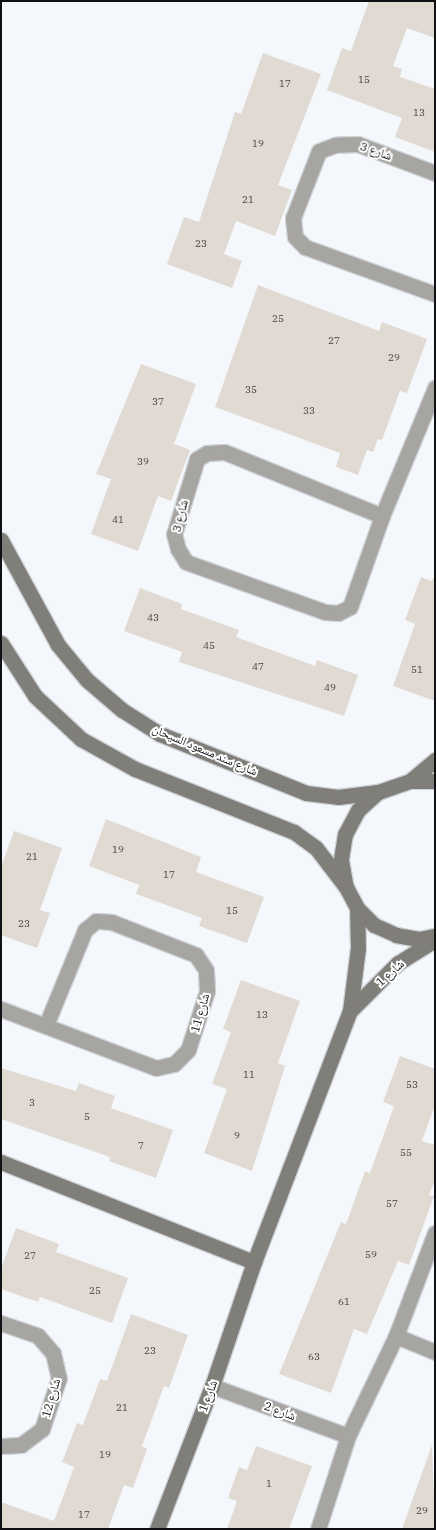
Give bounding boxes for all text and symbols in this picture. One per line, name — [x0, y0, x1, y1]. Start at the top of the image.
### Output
house number: 15 — [358, 74, 370, 86]
house number: 17 — [279, 78, 291, 90]
house number: 13 — [413, 107, 425, 119]
house number: 19 — [252, 138, 264, 150]
street label: شارع 3 — [358, 139, 394, 163]
house number: 21 — [242, 194, 254, 206]
house number: 23 — [195, 238, 207, 250]
house number: 25 — [272, 313, 284, 325]
house number: 27 — [328, 335, 340, 347]
house number: 29 — [388, 352, 400, 364]
house number: 35 — [245, 384, 257, 396]
house number: 37 — [152, 396, 164, 408]
house number: 33 — [303, 405, 315, 417]
house number: 39 — [137, 456, 149, 468]
street label: شارع 3 — [169, 498, 191, 534]
house number: 41 — [112, 514, 124, 526]
house number: 43 — [147, 612, 159, 624]
house number: 45 — [203, 640, 215, 652]
house number: 47 — [252, 661, 264, 673]
house number: 51 — [411, 664, 423, 676]
house number: 49 — [324, 682, 336, 694]
street label: شارع سند مسعود السيحان — [150, 721, 260, 779]
house number: 19 — [112, 844, 124, 856]
house number: 21 — [26, 851, 38, 863]
house number: 17 — [163, 869, 175, 881]
house number: 15 — [226, 905, 238, 917]
house number: 23 — [18, 918, 30, 930]
street label: شارع 1 — [373, 957, 407, 989]
street label: شارع 11 — [188, 992, 212, 1034]
house number: 13 — [256, 1009, 268, 1021]
house number: 11 — [243, 1069, 255, 1081]
house number: 53 — [406, 1079, 418, 1091]
house number: 3 — [29, 1097, 35, 1109]
house number: 5 — [84, 1111, 90, 1123]
house number: 9 — [234, 1130, 240, 1142]
house number: 7 — [138, 1140, 144, 1152]
house number: 55 — [400, 1147, 412, 1159]
house number: 57 — [386, 1198, 398, 1210]
house number: 59 — [365, 1249, 377, 1261]
house number: 27 — [24, 1250, 36, 1262]
house number: 25 — [89, 1285, 101, 1297]
house number: 61 — [338, 1296, 350, 1308]
house number: 23 — [144, 1345, 156, 1357]
house number: 63 — [308, 1351, 320, 1363]
street label: شارع 12 — [39, 1377, 63, 1419]
street label: شارع 1 — [196, 1378, 220, 1414]
street label: شارع 2 — [262, 1399, 298, 1423]
house number: 21 — [116, 1402, 128, 1414]
house number: 19 — [99, 1449, 111, 1461]
house number: 1 — [266, 1478, 272, 1490]
house number: 29 — [416, 1505, 428, 1517]
house number: 17 — [78, 1509, 90, 1521]

